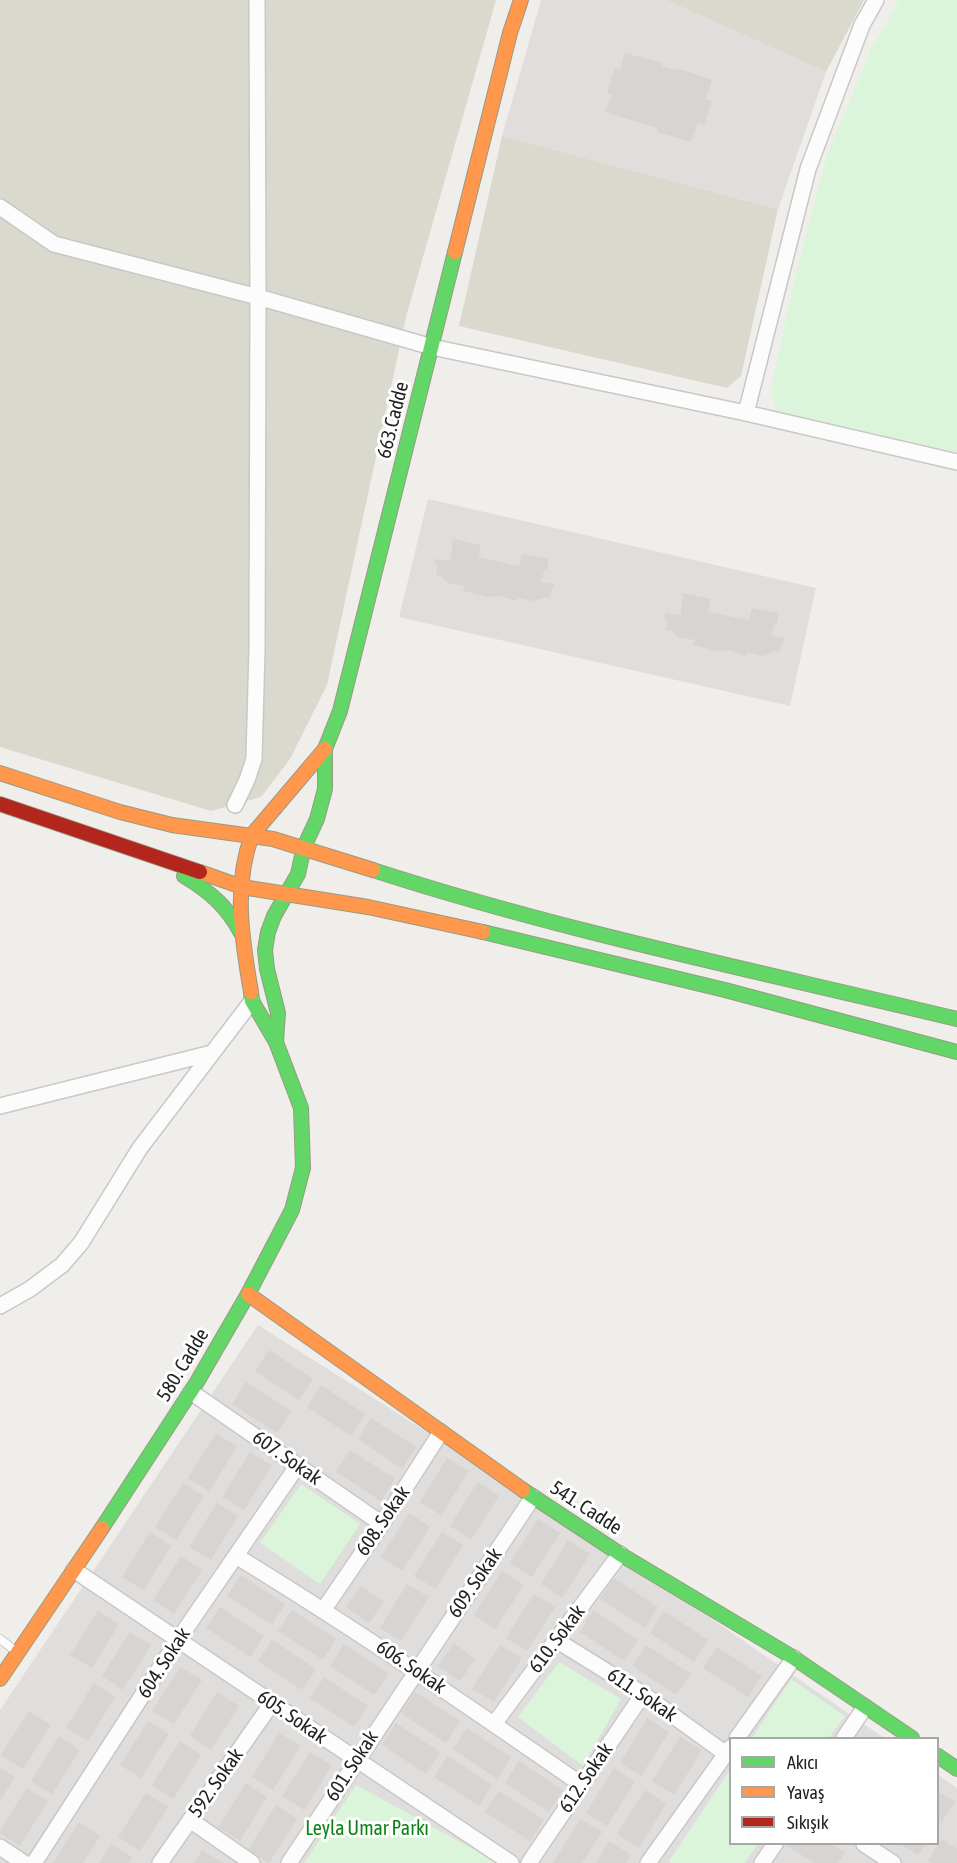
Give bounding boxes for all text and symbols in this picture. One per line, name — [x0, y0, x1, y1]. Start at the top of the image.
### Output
street label: 663.Cadde — [372, 379, 414, 461]
street label: 580. Cadde — [152, 1324, 214, 1406]
street label: 607. Sokak — [248, 1425, 326, 1491]
street label: 541. Cadde — [546, 1476, 626, 1540]
street label: 608. Sokak — [351, 1481, 415, 1561]
street label: 609. Sokak — [443, 1543, 507, 1623]
street label: 610. Sokak — [524, 1600, 590, 1678]
street label: 604. Sokak — [132, 1623, 196, 1703]
street label: 606. Sokak — [371, 1635, 451, 1699]
street label: 611. Sokak — [602, 1663, 682, 1727]
street label: 605. Sokak — [252, 1685, 332, 1749]
street label: 601. Sokak — [320, 1726, 384, 1806]
legend — [729, 1737, 939, 1845]
street label: 612. Sokak — [554, 1738, 618, 1818]
street label: 592. Sokak — [183, 1744, 249, 1822]
text: Akıcı — [787, 1752, 818, 1773]
text: Yavaş — [787, 1782, 824, 1803]
text: Sıkışık — [787, 1812, 829, 1833]
park label: Leyla Umar Parkı — [305, 1817, 429, 1841]

